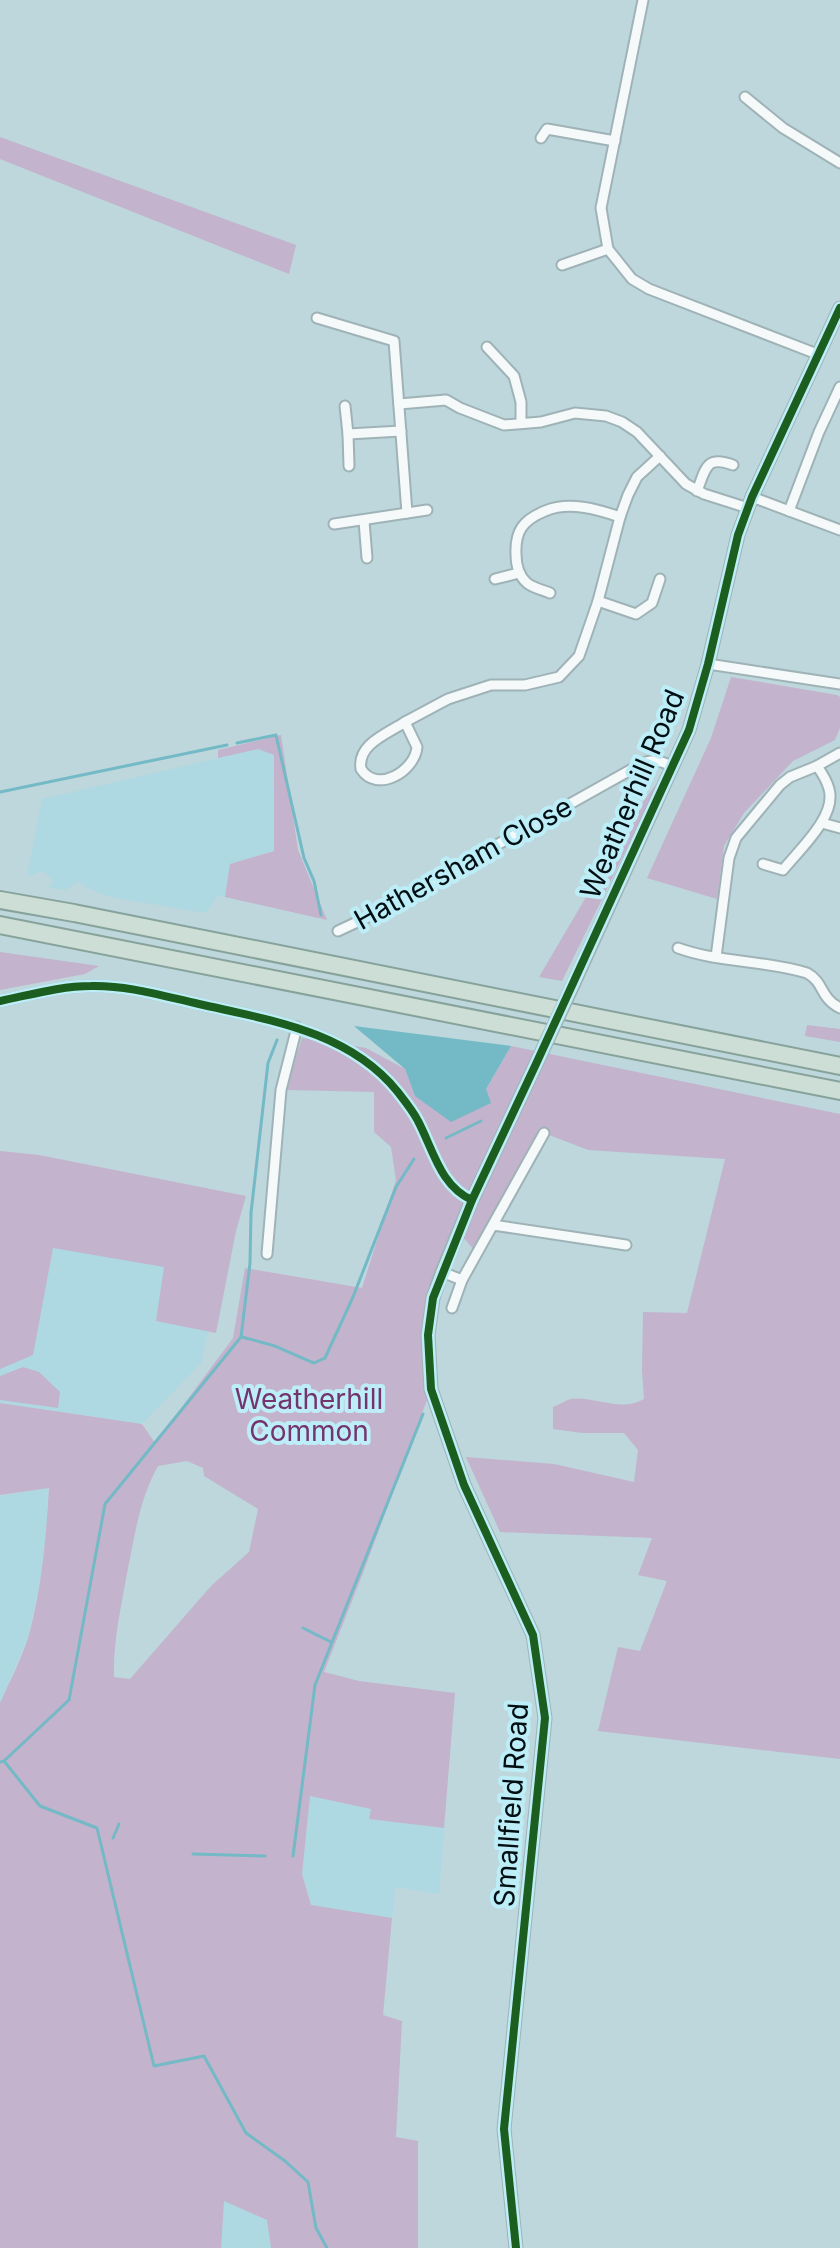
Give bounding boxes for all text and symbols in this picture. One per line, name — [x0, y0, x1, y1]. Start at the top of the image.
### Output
street label: Weatherhill Road — [573, 684, 691, 904]
street label: Hathersham Close — [348, 789, 578, 937]
park label: Weatherhill Common — [235, 1382, 383, 1448]
street label: Smallfield Road — [487, 1702, 535, 1908]

